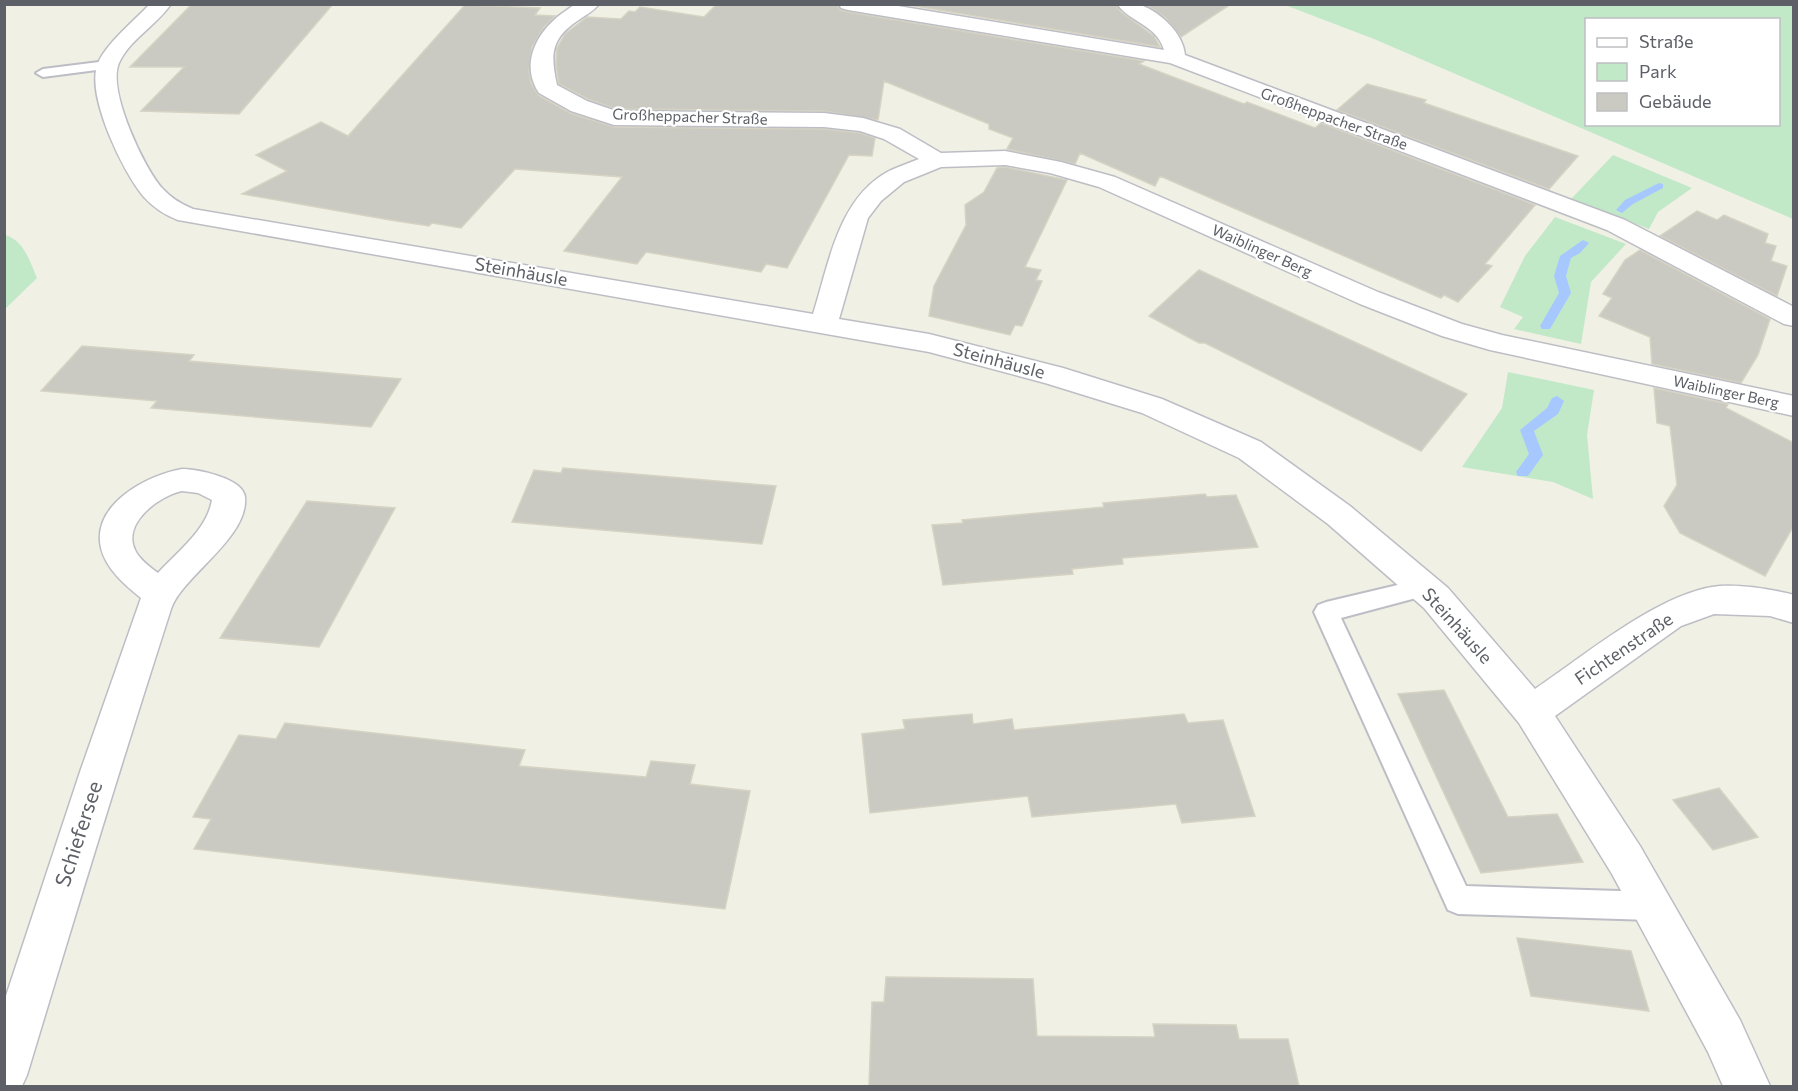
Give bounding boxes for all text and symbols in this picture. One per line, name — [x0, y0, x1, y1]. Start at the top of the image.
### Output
legend — [1585, 18, 1780, 126]
text: Straße — [1639, 30, 1694, 52]
text: Park — [1639, 60, 1677, 82]
street label: Großheppacher Straße — [1258, 83, 1410, 153]
text: Gebäude — [1639, 90, 1712, 112]
street label: Großheppacher Straße — [612, 104, 768, 128]
street label: Waiblinger Berg — [1209, 220, 1315, 280]
street label: Steinhäusle — [473, 252, 569, 290]
street label: Steinhäusle — [951, 337, 1048, 383]
street label: Waiblinger Berg — [1672, 371, 1781, 411]
street label: Steinhäusle — [1418, 583, 1497, 668]
street label: Fichtenstraße — [1570, 607, 1677, 689]
street label: Schiefersee — [49, 778, 106, 890]

